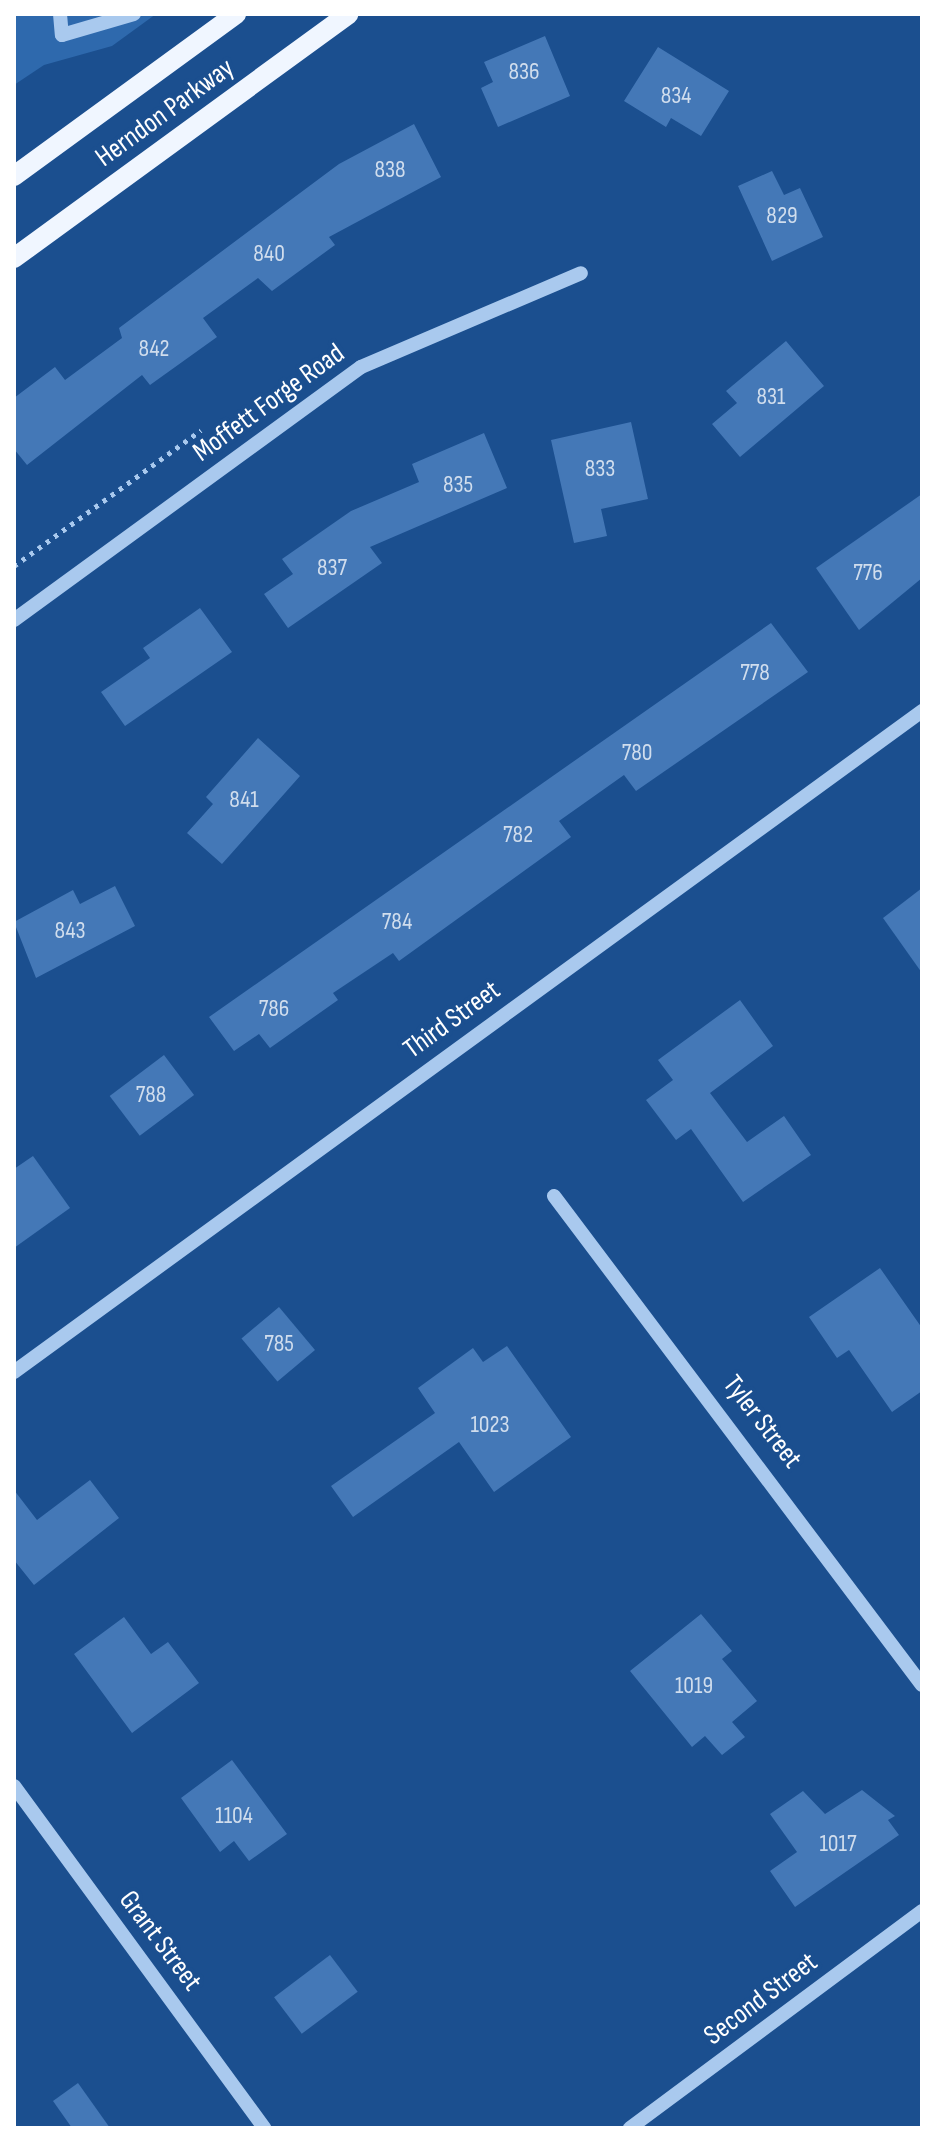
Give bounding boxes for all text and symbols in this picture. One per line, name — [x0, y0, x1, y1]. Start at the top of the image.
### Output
street label: Herndon Parkway — [89, 52, 241, 174]
house number: 836 — [508, 58, 540, 86]
house number: 834 — [661, 82, 691, 110]
house number: 838 — [374, 156, 406, 184]
house number: 829 — [766, 202, 798, 230]
house number: 840 — [253, 240, 285, 268]
house number: 842 — [138, 335, 170, 363]
street label: Moffett Forge Road — [187, 337, 351, 469]
house number: 831 — [757, 383, 785, 411]
house number: 833 — [585, 455, 615, 483]
house number: 835 — [443, 471, 473, 499]
house number: 837 — [317, 554, 347, 582]
house number: 776 — [853, 559, 883, 587]
house number: 778 — [740, 659, 770, 687]
house number: 780 — [622, 739, 652, 767]
house number: 841 — [229, 786, 259, 814]
house number: 782 — [503, 821, 533, 849]
house number: 784 — [382, 908, 412, 936]
house number: 843 — [54, 917, 86, 945]
street label: Third Street — [397, 974, 507, 1066]
house number: 786 — [259, 995, 289, 1023]
house number: 788 — [136, 1081, 166, 1109]
house number: 785 — [264, 1330, 294, 1358]
street label: Tyler Street — [715, 1369, 809, 1475]
house number: 1023 — [470, 1411, 510, 1439]
house number: 1019 — [675, 1672, 713, 1700]
house number: 1104 — [215, 1802, 253, 1830]
house number: 1017 — [819, 1830, 857, 1858]
street label: Grant Street — [111, 1884, 209, 1998]
street label: Second Street — [698, 1946, 824, 2052]

